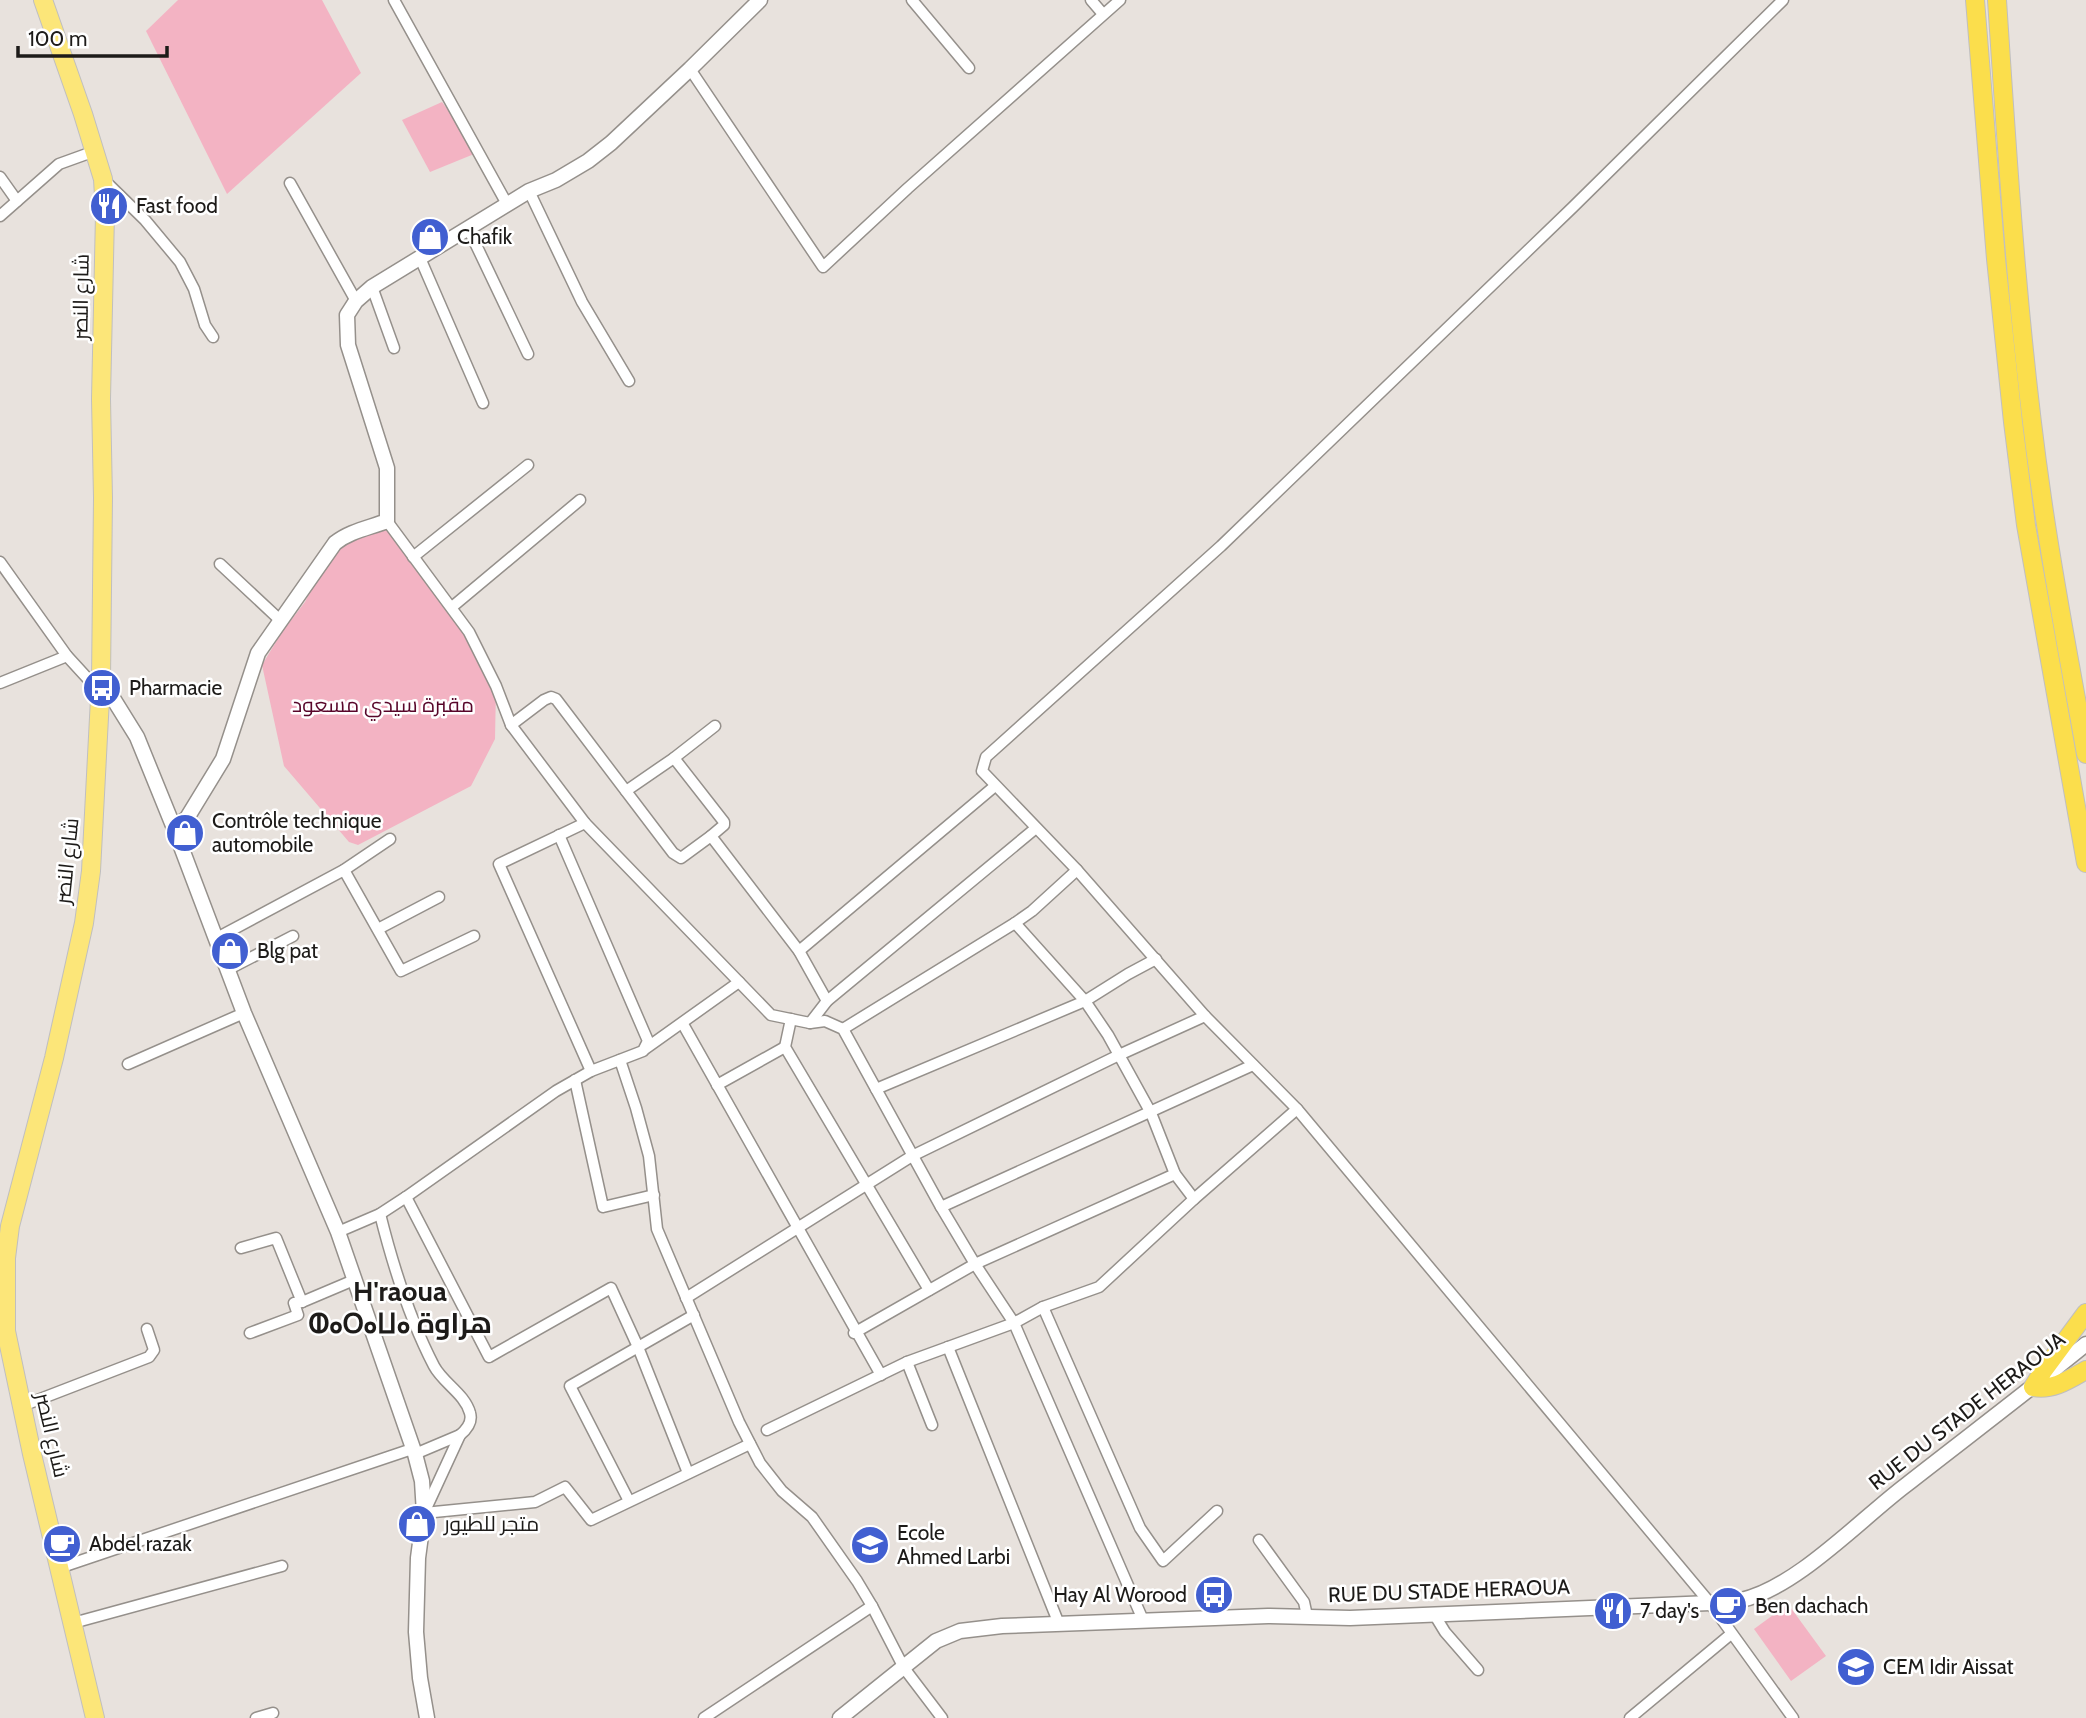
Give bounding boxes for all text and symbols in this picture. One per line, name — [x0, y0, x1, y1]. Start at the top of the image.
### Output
scale bar — [18, 14, 166, 58]
text: 100 m — [28, 26, 87, 51]
restaurant icon: Fast food — [88, 185, 130, 227]
place label: Fast food — [136, 193, 218, 218]
shop icon: Chafik — [409, 216, 451, 258]
place label: Chafik — [457, 224, 513, 249]
street label: شارع النصر — [67, 254, 96, 341]
bus stop icon: Pharmacie — [81, 667, 123, 709]
place label: Pharmacie — [129, 675, 222, 700]
park label: مقبرة سيدي مسعود — [292, 692, 474, 721]
place label: Contrôle technique automobile — [212, 808, 382, 857]
shop icon: Contrôle technique automobile — [164, 812, 206, 854]
street label: شارع النصر — [49, 817, 85, 906]
shop icon: Blg pat — [209, 930, 251, 972]
place label: Blg pat — [257, 938, 318, 963]
district label: H'raoua ⵀⴰⵔⴰⵡⴰ هراوة — [308, 1274, 492, 1340]
street label: RUE DU STADE HERAOUA — [1864, 1326, 2070, 1495]
street label: شارع النصر — [28, 1389, 74, 1480]
shop icon: متجر للطيور — [396, 1503, 438, 1545]
place label: متجر للطيور — [443, 1511, 539, 1536]
place label: Ecole Ahmed Larbi — [897, 1520, 1010, 1569]
cafe icon: Abdel razak — [41, 1523, 83, 1565]
school or university icon: Ecole Ahmed Larbi — [849, 1524, 891, 1566]
place label: Abdel razak — [89, 1531, 192, 1556]
bus stop icon: Hay Al Worood — [1193, 1574, 1235, 1616]
street label: RUE DU STADE HERAOUA — [1328, 1574, 1570, 1607]
place label: Hay Al Worood — [1053, 1582, 1187, 1607]
cafe icon: Ben dachach — [1707, 1585, 1749, 1627]
restaurant icon: 7 day's — [1592, 1590, 1634, 1632]
place label: Ben dachach — [1755, 1593, 1868, 1618]
place label: 7 day's — [1640, 1598, 1700, 1623]
school or university icon: CEM Idir Aissat — [1835, 1646, 1877, 1688]
place label: CEM Idir Aissat — [1883, 1654, 2014, 1679]

